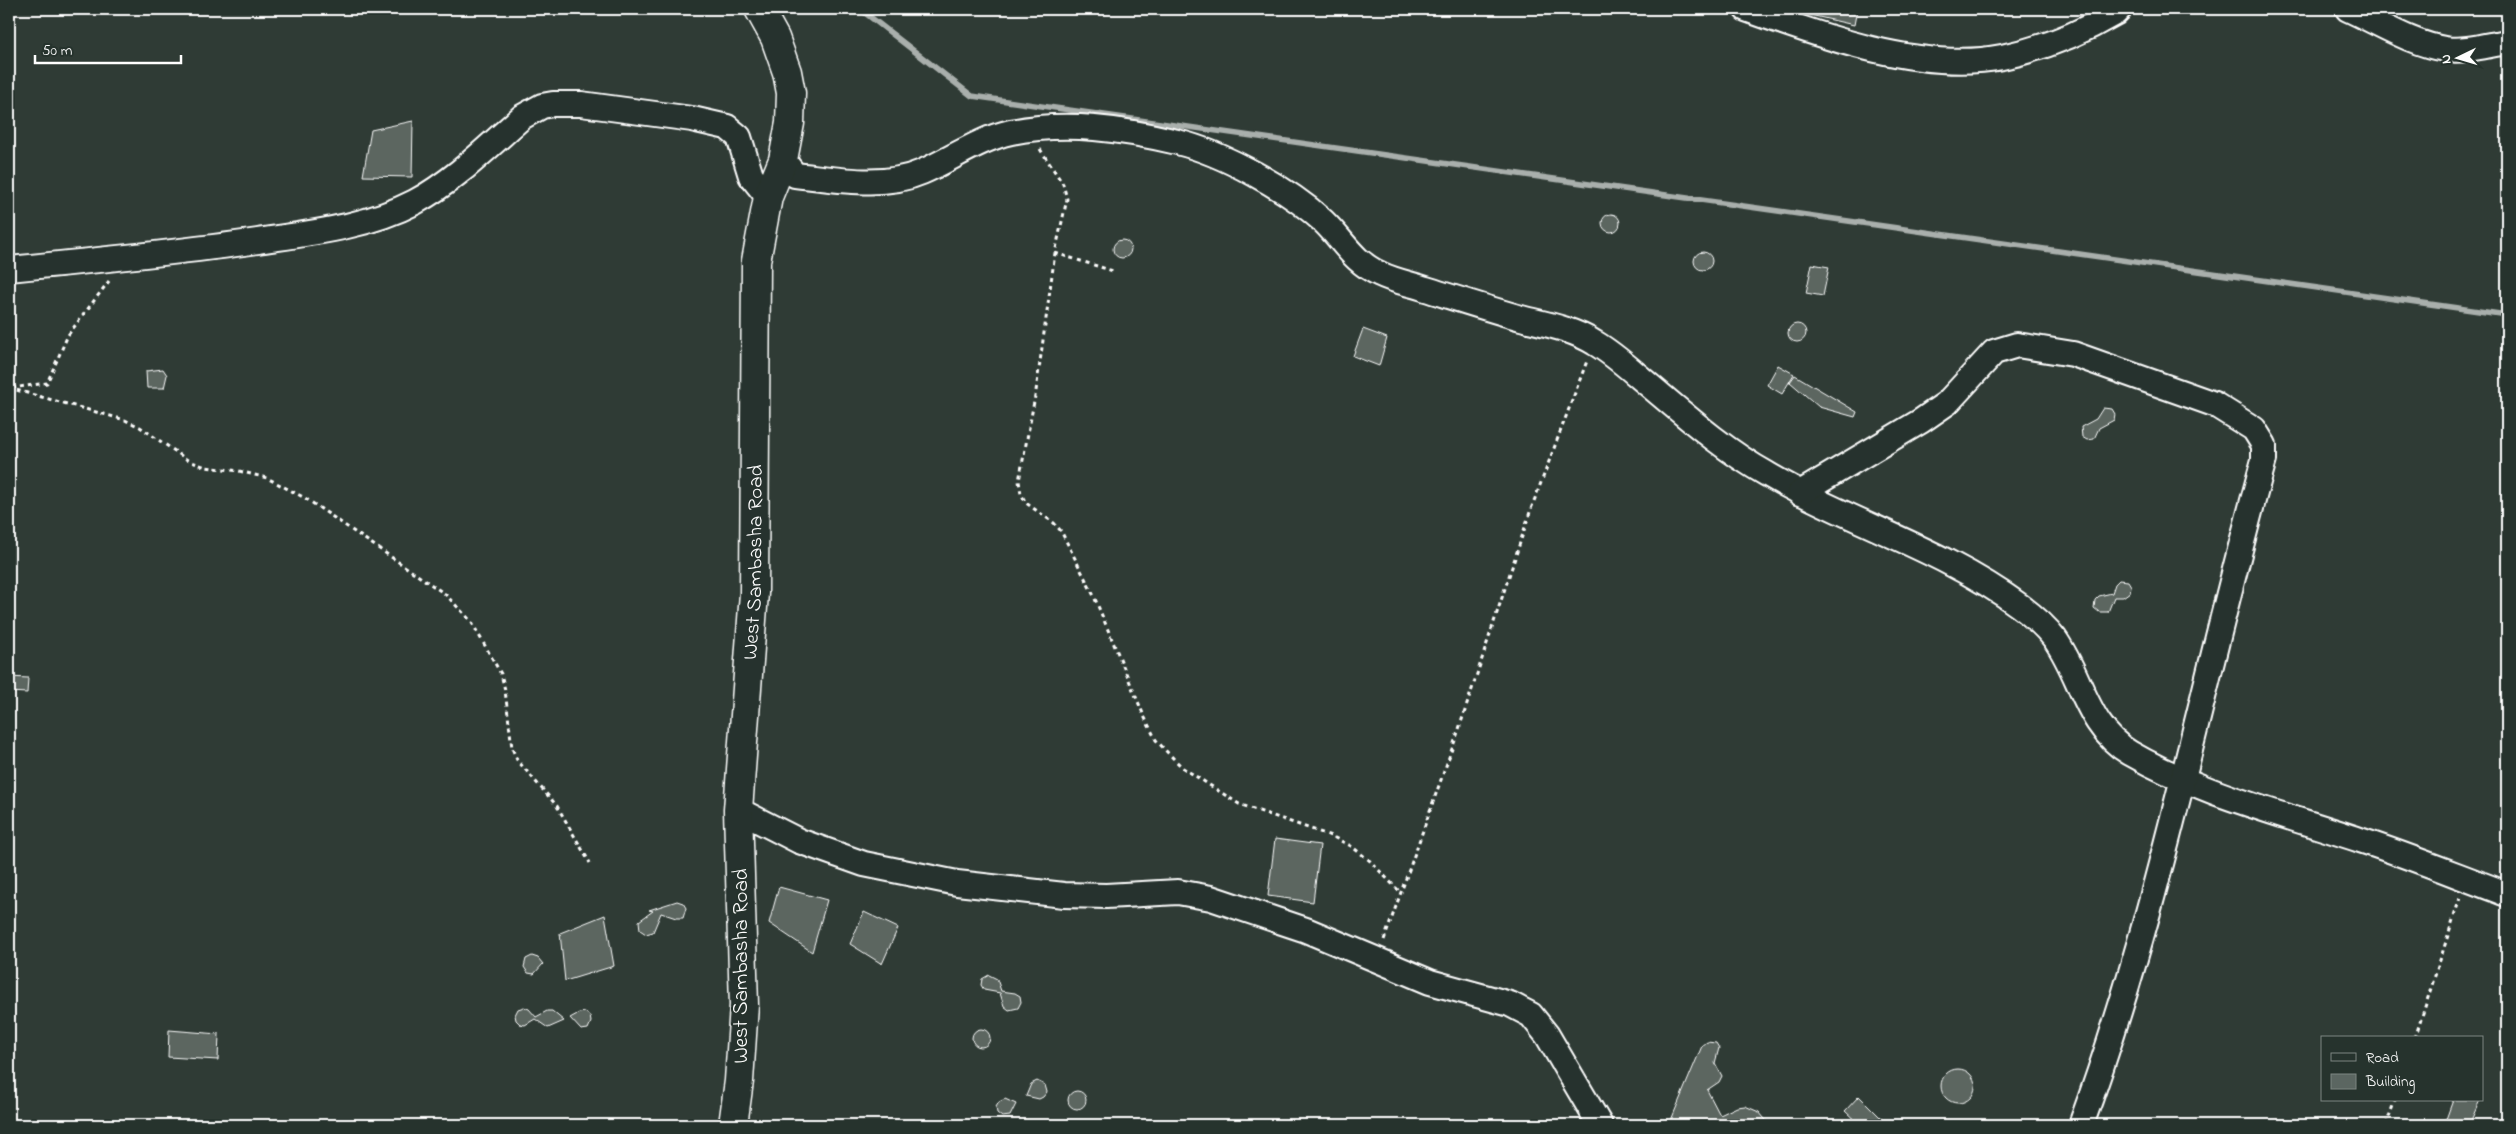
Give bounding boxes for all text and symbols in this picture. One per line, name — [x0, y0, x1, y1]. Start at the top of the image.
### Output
scale bar — [35, 32, 181, 64]
north arrow — [2434, 32, 2484, 82]
text: 50 m — [42, 40, 73, 62]
text: N — [2436, 53, 2457, 65]
street label: West Sambasha Road — [736, 464, 772, 661]
street label: West Sambasha Road — [727, 868, 757, 1064]
legend — [2321, 1036, 2484, 1102]
text: Road — [2366, 1047, 2399, 1069]
text: Building — [2365, 1071, 2415, 1094]

